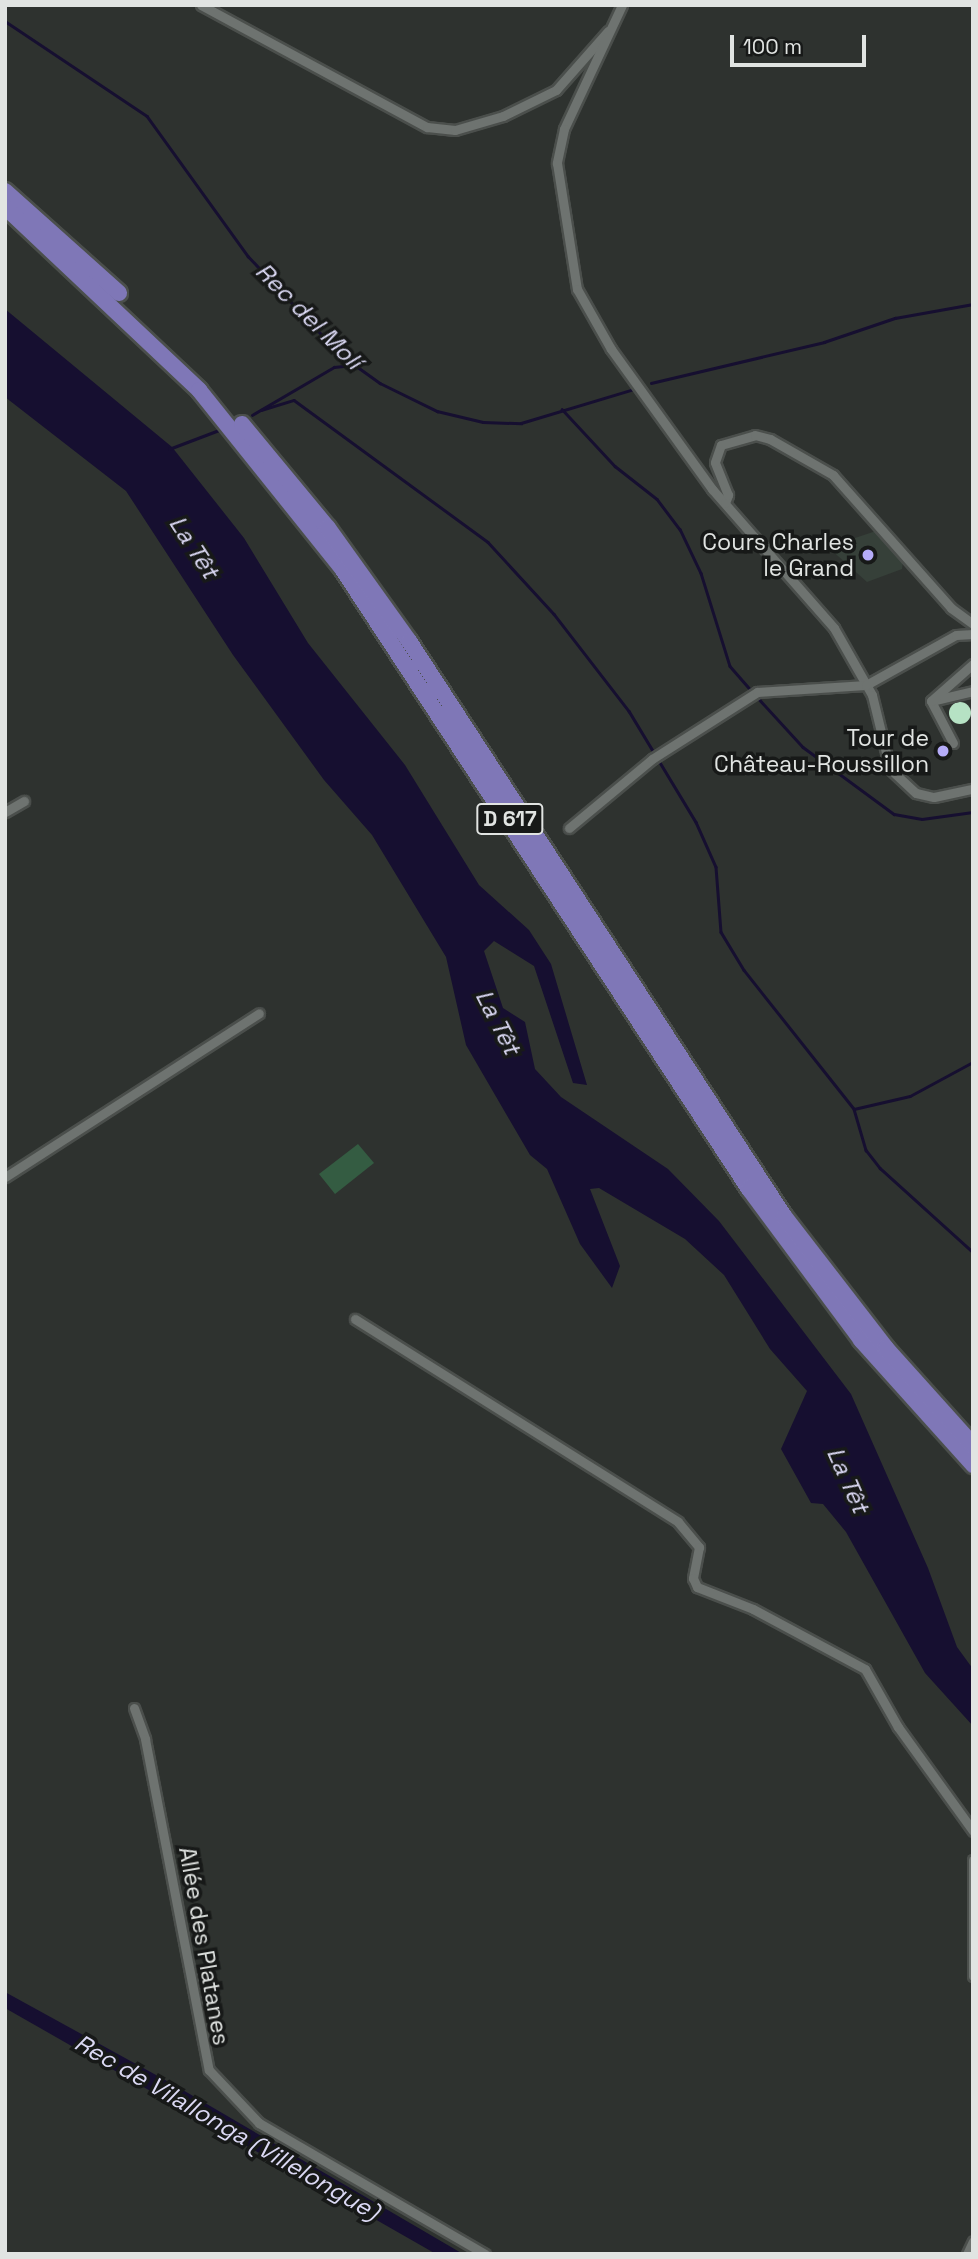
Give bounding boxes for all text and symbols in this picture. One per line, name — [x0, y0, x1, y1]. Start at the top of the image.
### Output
scale bar — [733, 21, 870, 65]
text: 100 m — [743, 33, 802, 60]
water label: Rec del Molí — [250, 257, 368, 375]
water label: La Têt — [163, 510, 225, 584]
place label: Cours Charles le Grand — [702, 528, 854, 582]
marker: Cours Charles le Grand — [860, 547, 876, 563]
place label: Tour de Château-Roussillon — [714, 724, 929, 778]
marker: Tour de Château-Roussillon — [935, 743, 951, 759]
road number: D 617 — [475, 802, 545, 836]
water label: La Têt — [469, 984, 527, 1060]
water label: La Têt — [821, 1442, 875, 1518]
street label: Allée des Platanes — [173, 1845, 235, 2047]
water label: Rec de Vilallonga (Villelongue) — [70, 2028, 384, 2226]

